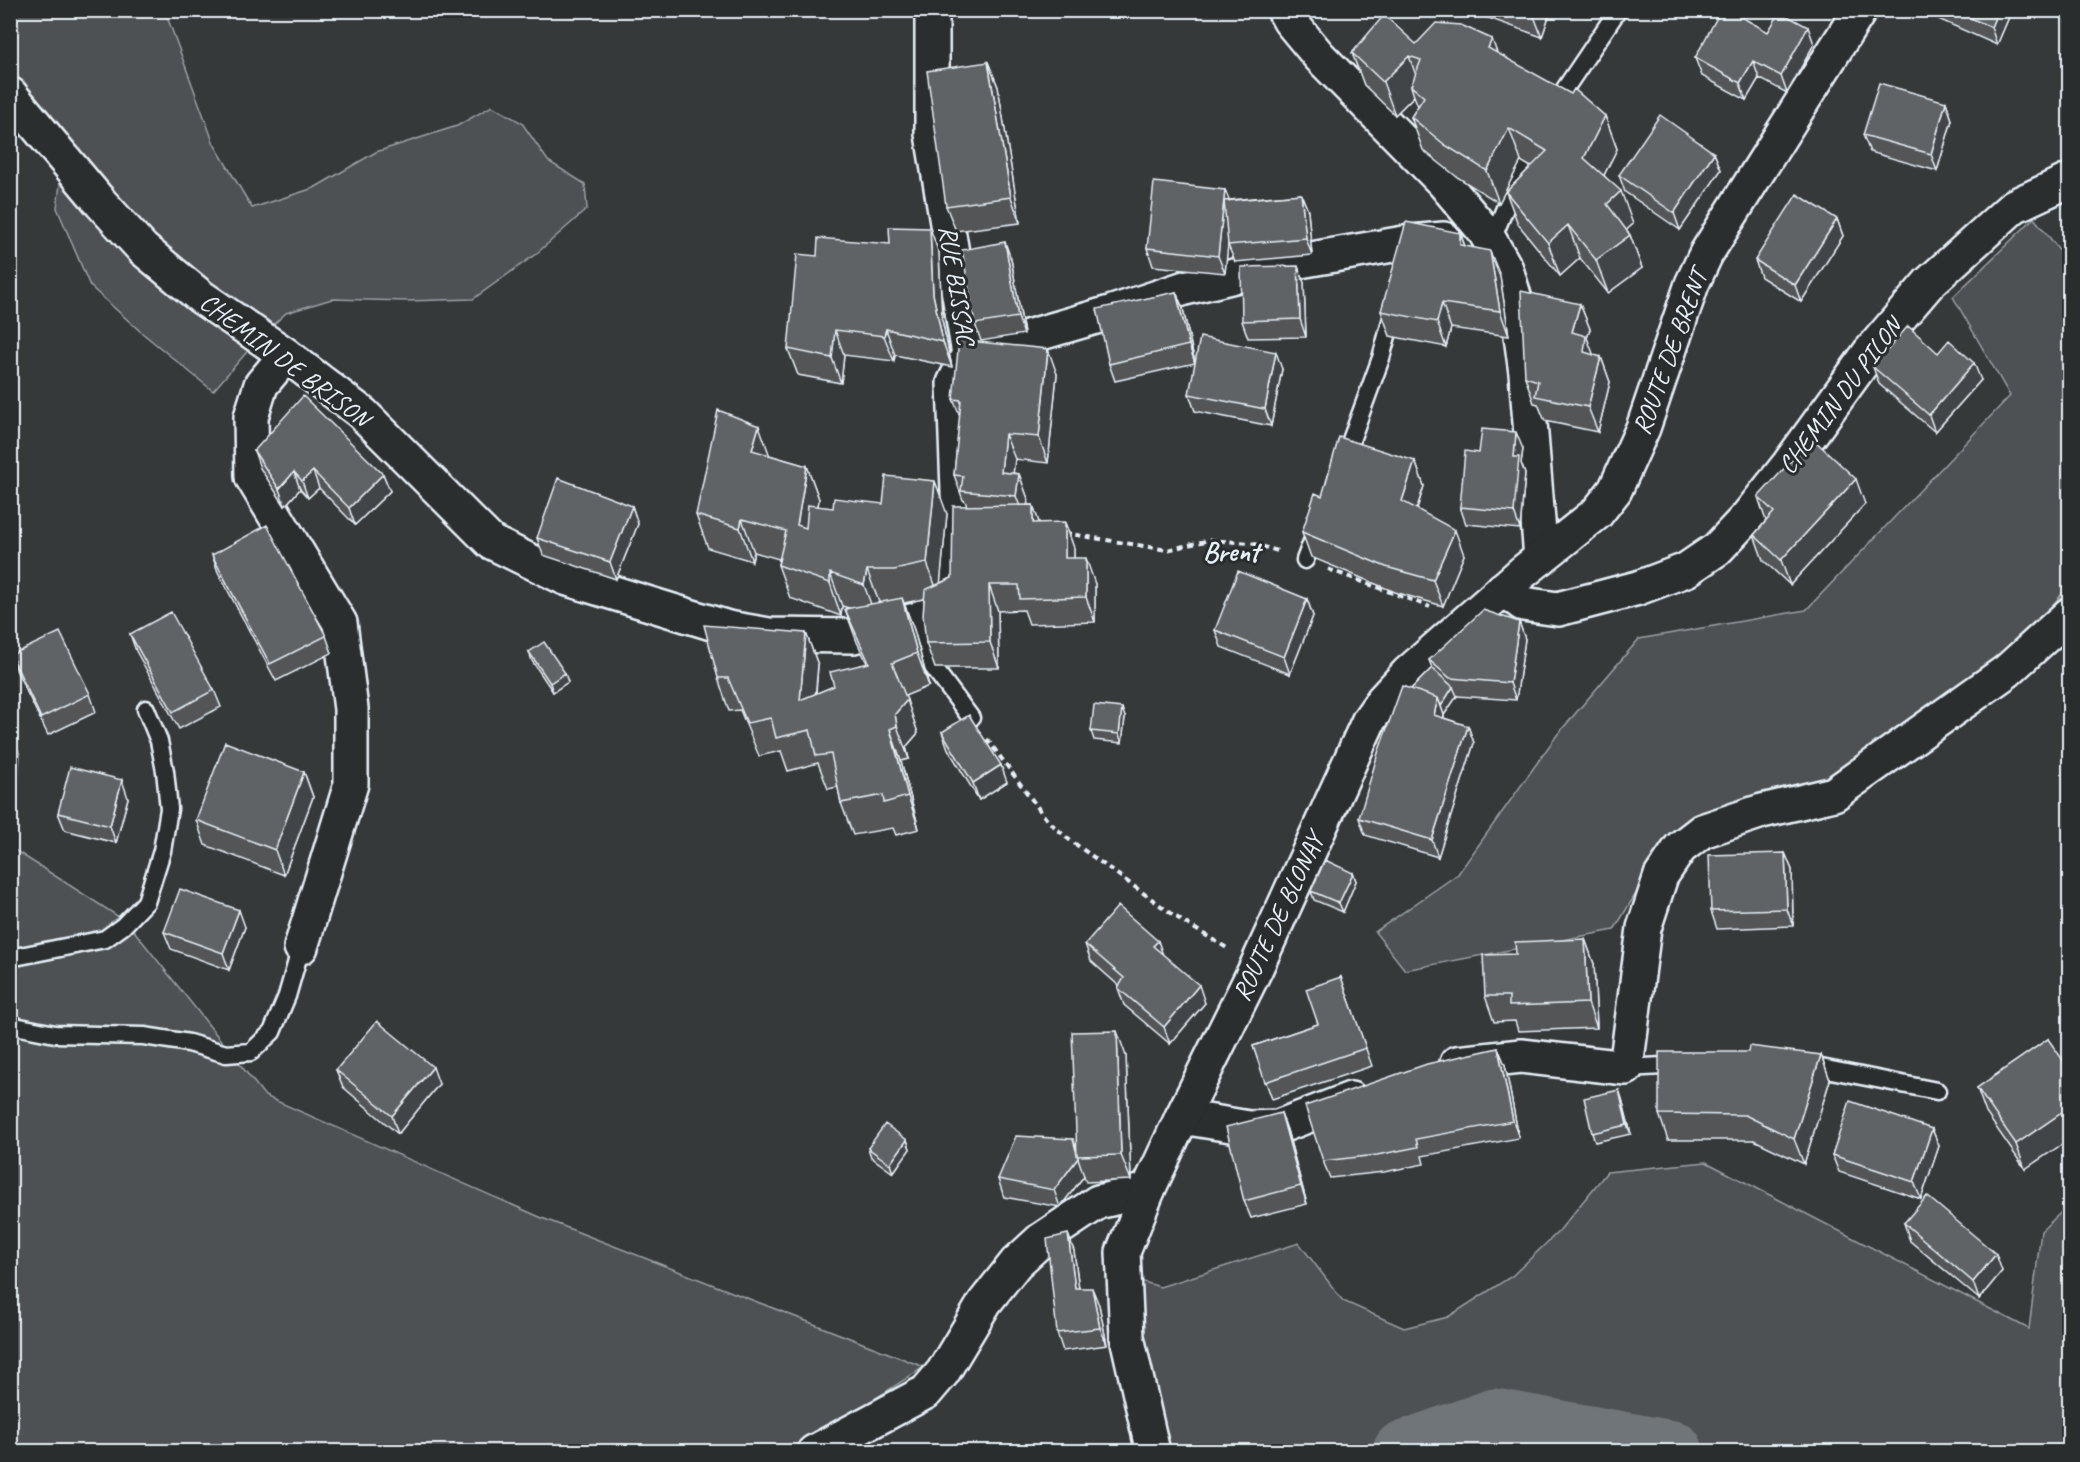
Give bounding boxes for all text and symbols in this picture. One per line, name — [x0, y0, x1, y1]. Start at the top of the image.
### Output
street label: RUE BISSAC — [931, 223, 983, 350]
street label: ROUTE DE BRENT — [1625, 260, 1717, 439]
street label: CHEMIN DE BRISON — [193, 285, 380, 437]
street label: CHEMIN DU PILON — [1771, 308, 1912, 480]
district label: Brent — [1203, 534, 1264, 569]
street label: ROUTE DE BLONAY — [1225, 823, 1333, 1006]

